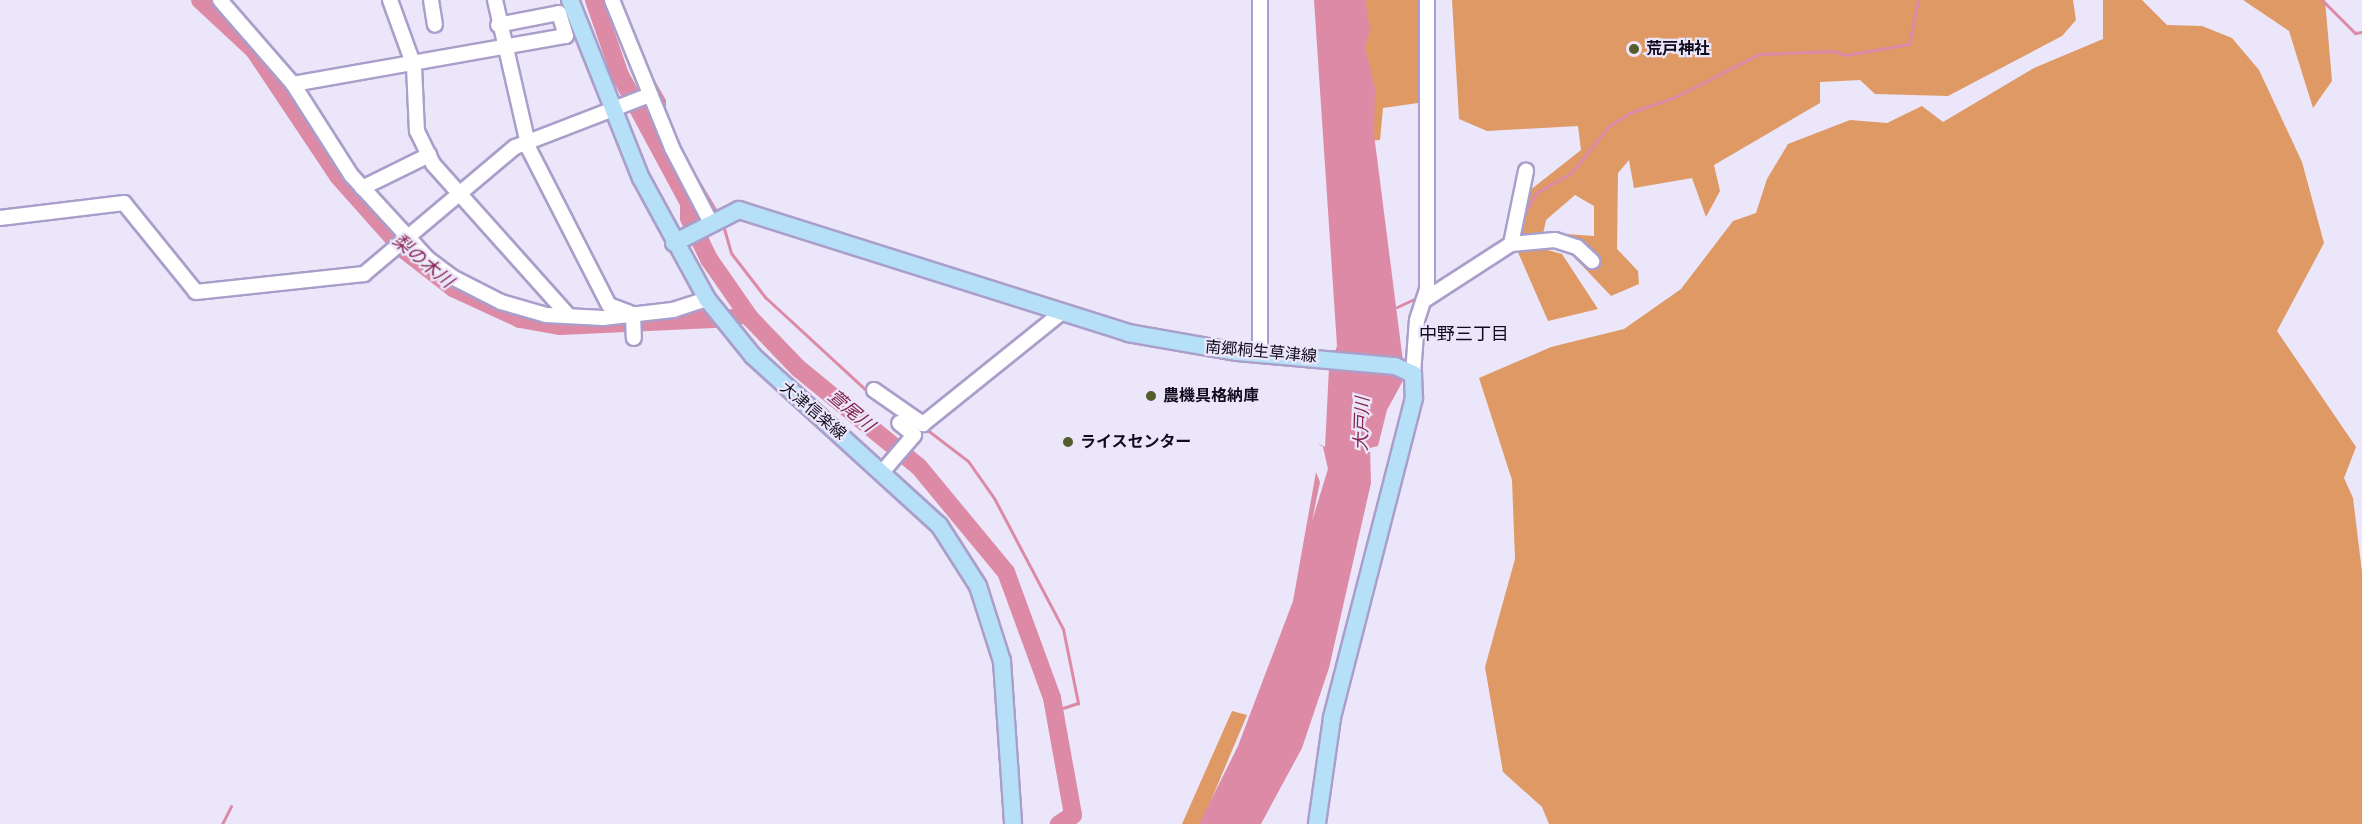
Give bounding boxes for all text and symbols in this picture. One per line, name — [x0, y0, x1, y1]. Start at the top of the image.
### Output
place label: 荒戸神社 — [1646, 39, 1710, 59]
marker: 荒戸神社 — [1627, 42, 1641, 56]
water label: 梨の木川 — [388, 230, 458, 292]
district label: 中野三丁目 — [1419, 323, 1509, 345]
street label: 南郷桐生草津線 — [1204, 338, 1318, 366]
street label: 大津信楽線 — [776, 378, 850, 444]
water label: 萱尾川 — [823, 385, 879, 437]
place label: 農機具格納庫 — [1163, 386, 1259, 406]
marker: 農機具格納庫 — [1144, 389, 1158, 403]
water label: 大戸川 — [1350, 397, 1374, 451]
place label: ライスセンター — [1080, 432, 1192, 452]
marker: ライスセンター — [1061, 435, 1075, 449]

